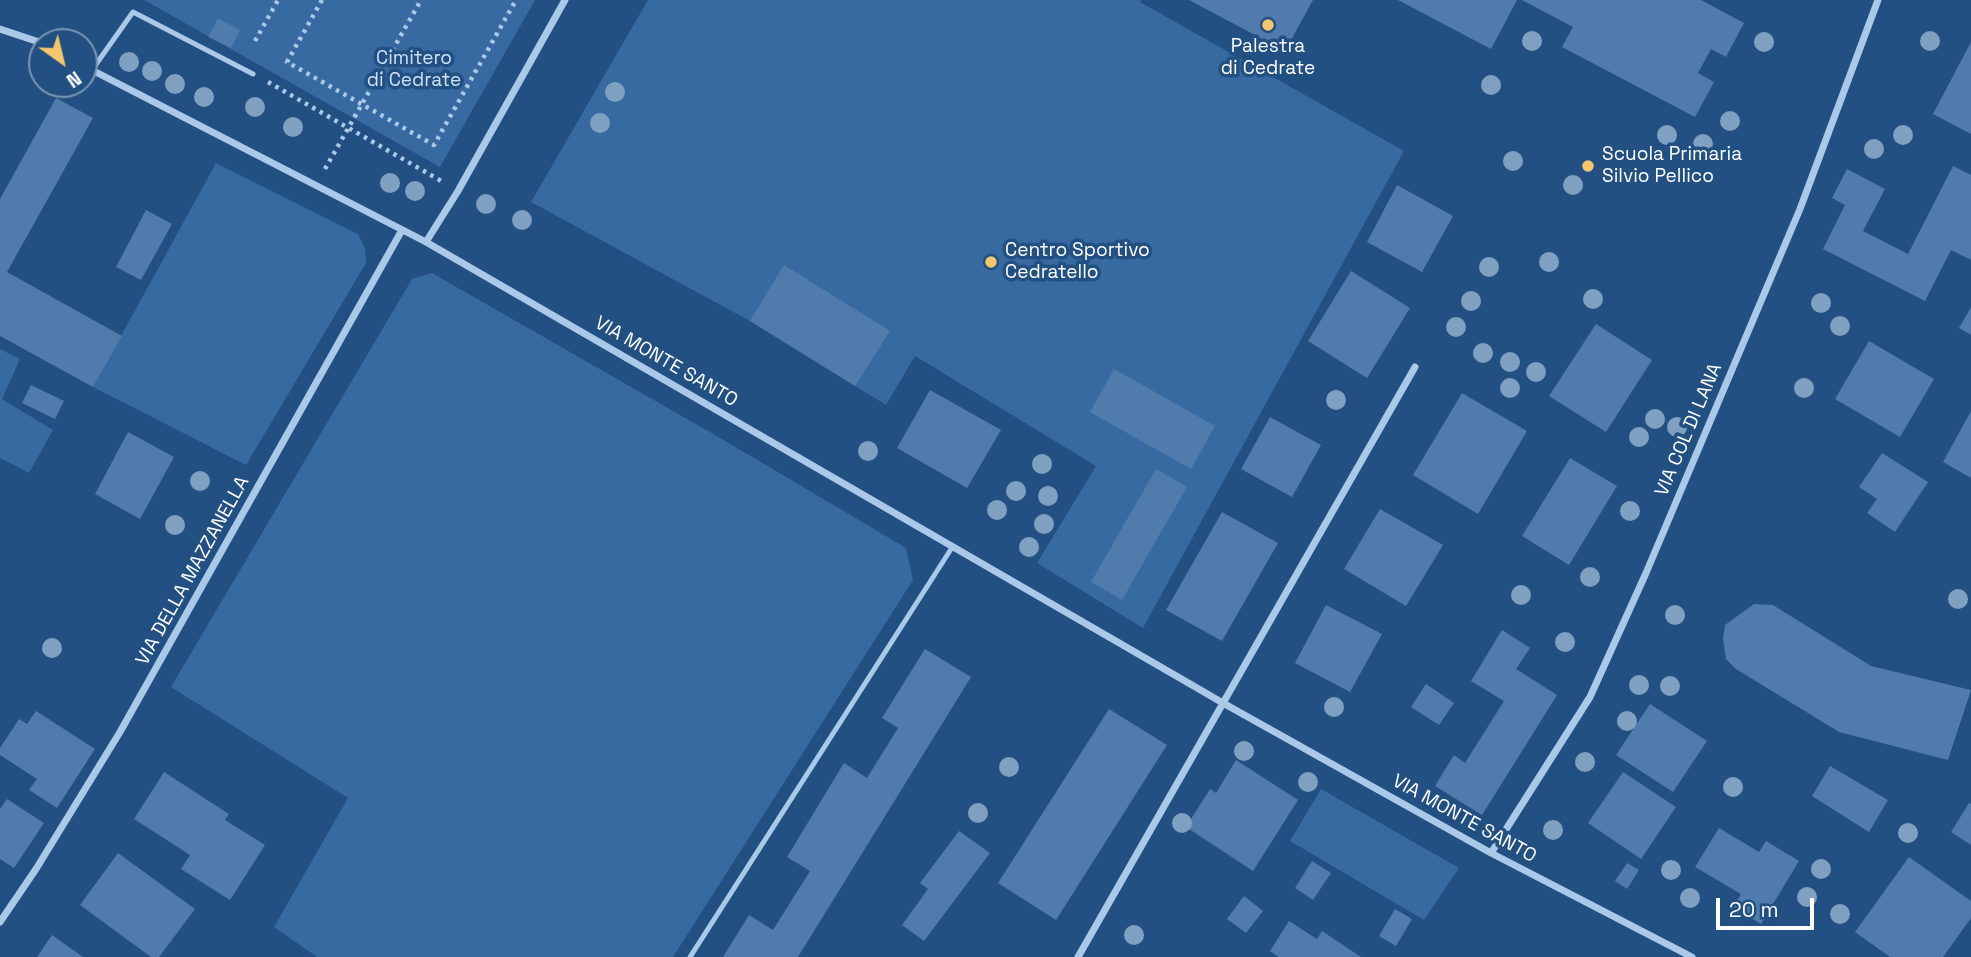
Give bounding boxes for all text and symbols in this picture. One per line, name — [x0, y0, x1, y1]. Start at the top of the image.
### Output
marker: Palestra di Cedrate — [1260, 17, 1276, 33]
north arrow — [28, 28, 98, 98]
place label: Palestra di Cedrate — [1221, 36, 1315, 80]
park label: Cimitero di Cedrate — [367, 48, 461, 92]
text: N — [62, 65, 86, 93]
place label: Scuola Primaria Silvio Pellico — [1602, 144, 1742, 188]
marker: Scuola Primaria Silvio Pellico — [1580, 158, 1596, 174]
place label: Centro Sportivo Cedratello — [1005, 240, 1150, 284]
marker: Centro Sportivo Cedratello — [983, 254, 999, 270]
street label: VIA MONTE SANTO — [590, 312, 742, 412]
street label: VIA COL DI LANA — [1651, 360, 1727, 500]
street label: VIA DELLA MAZZANELLA — [132, 473, 254, 669]
street label: VIA MONTE SANTO — [1388, 770, 1540, 868]
scale bar — [1719, 884, 1817, 928]
text: 20 m — [1729, 896, 1779, 923]

